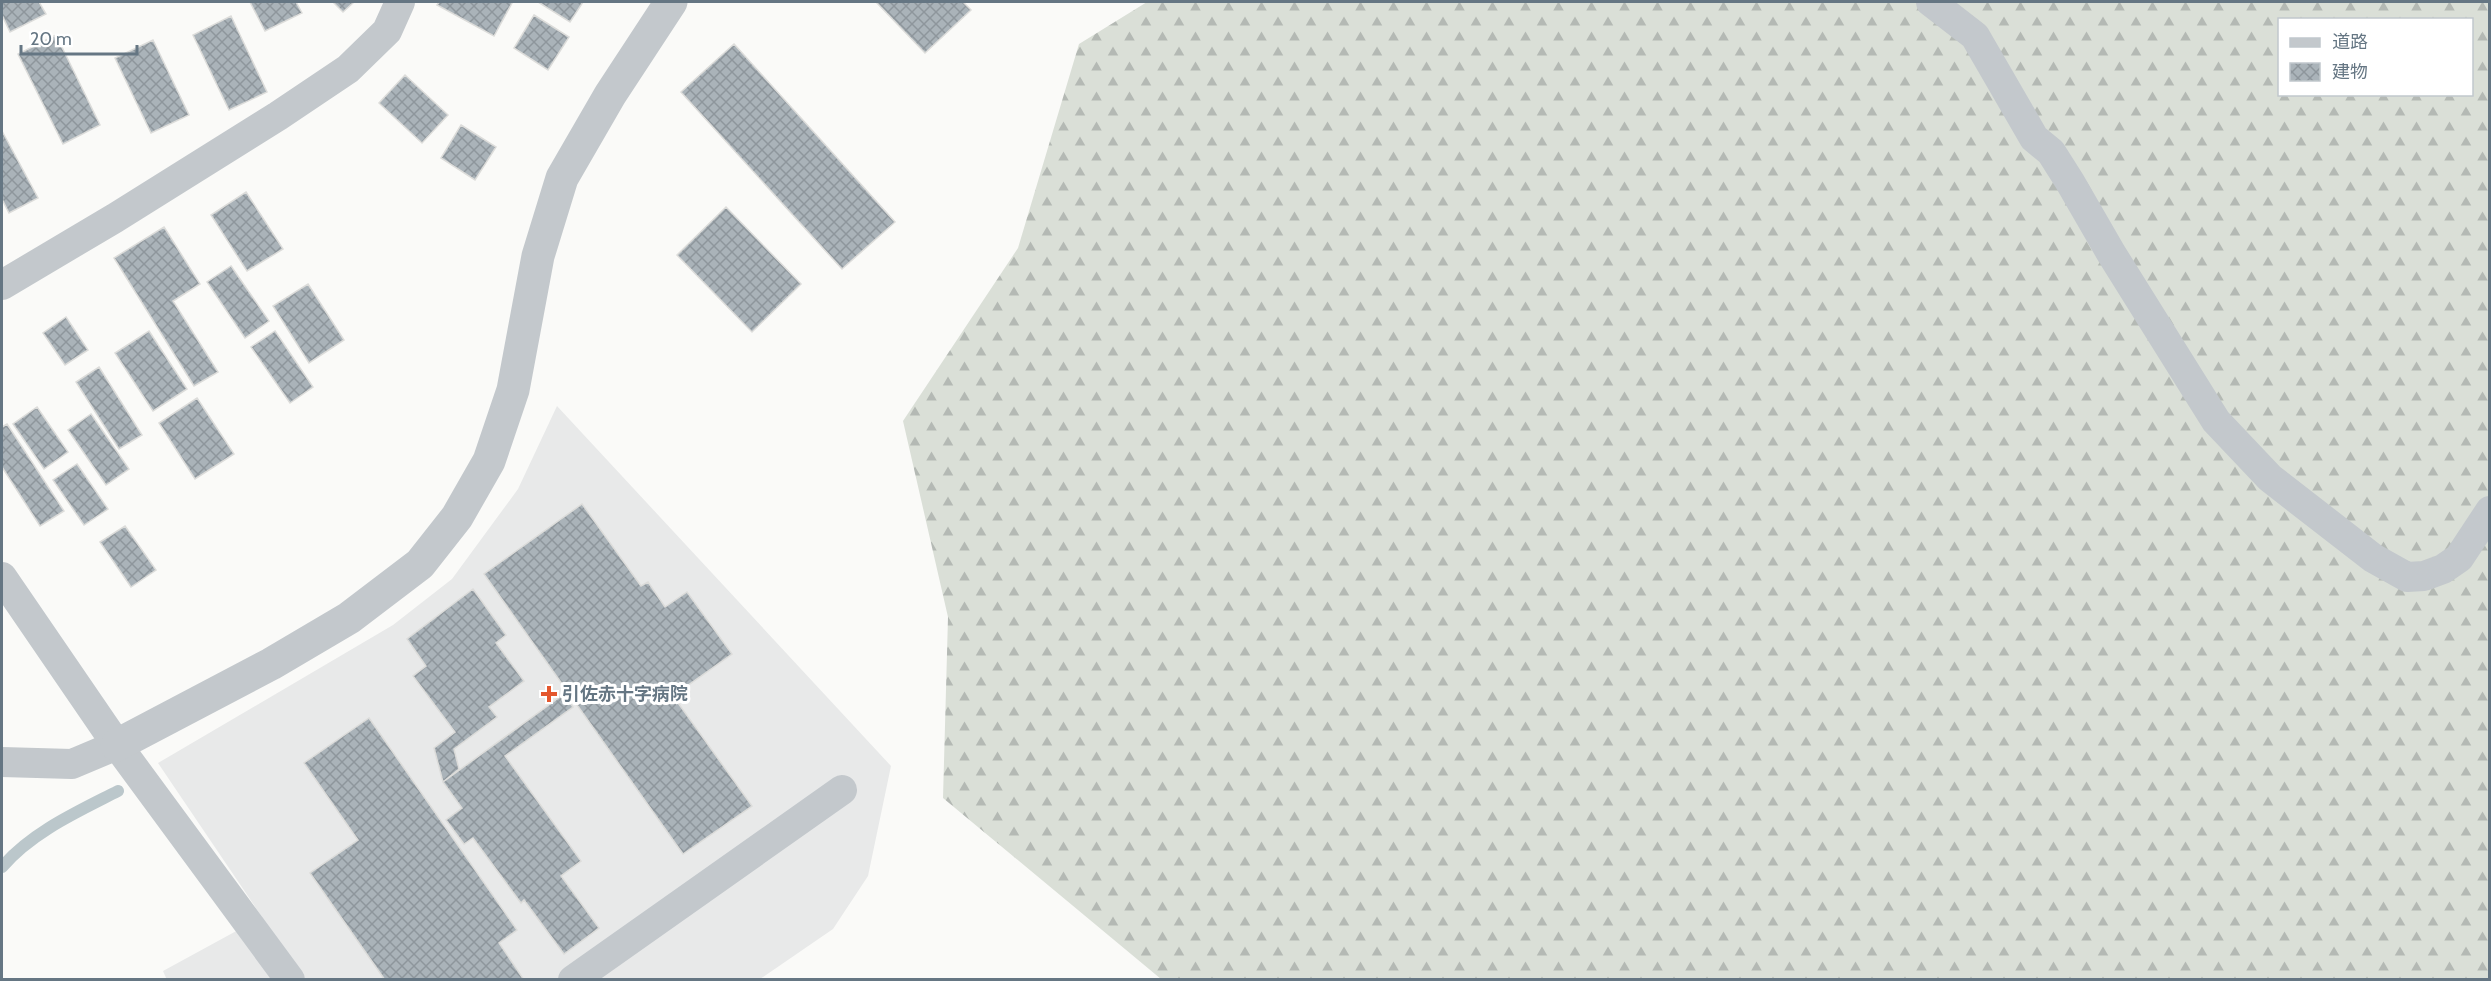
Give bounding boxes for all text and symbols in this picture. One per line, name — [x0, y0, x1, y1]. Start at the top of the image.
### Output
scale bar — [21, 18, 136, 56]
legend — [2278, 18, 2473, 96]
text: 20 m — [30, 28, 72, 50]
text: 道路 — [2332, 31, 2368, 53]
text: 建物 — [2332, 61, 2368, 83]
place label: 引佐赤十字病院 — [562, 683, 688, 705]
marker: 引佐赤十字病院 — [540, 685, 558, 703]

